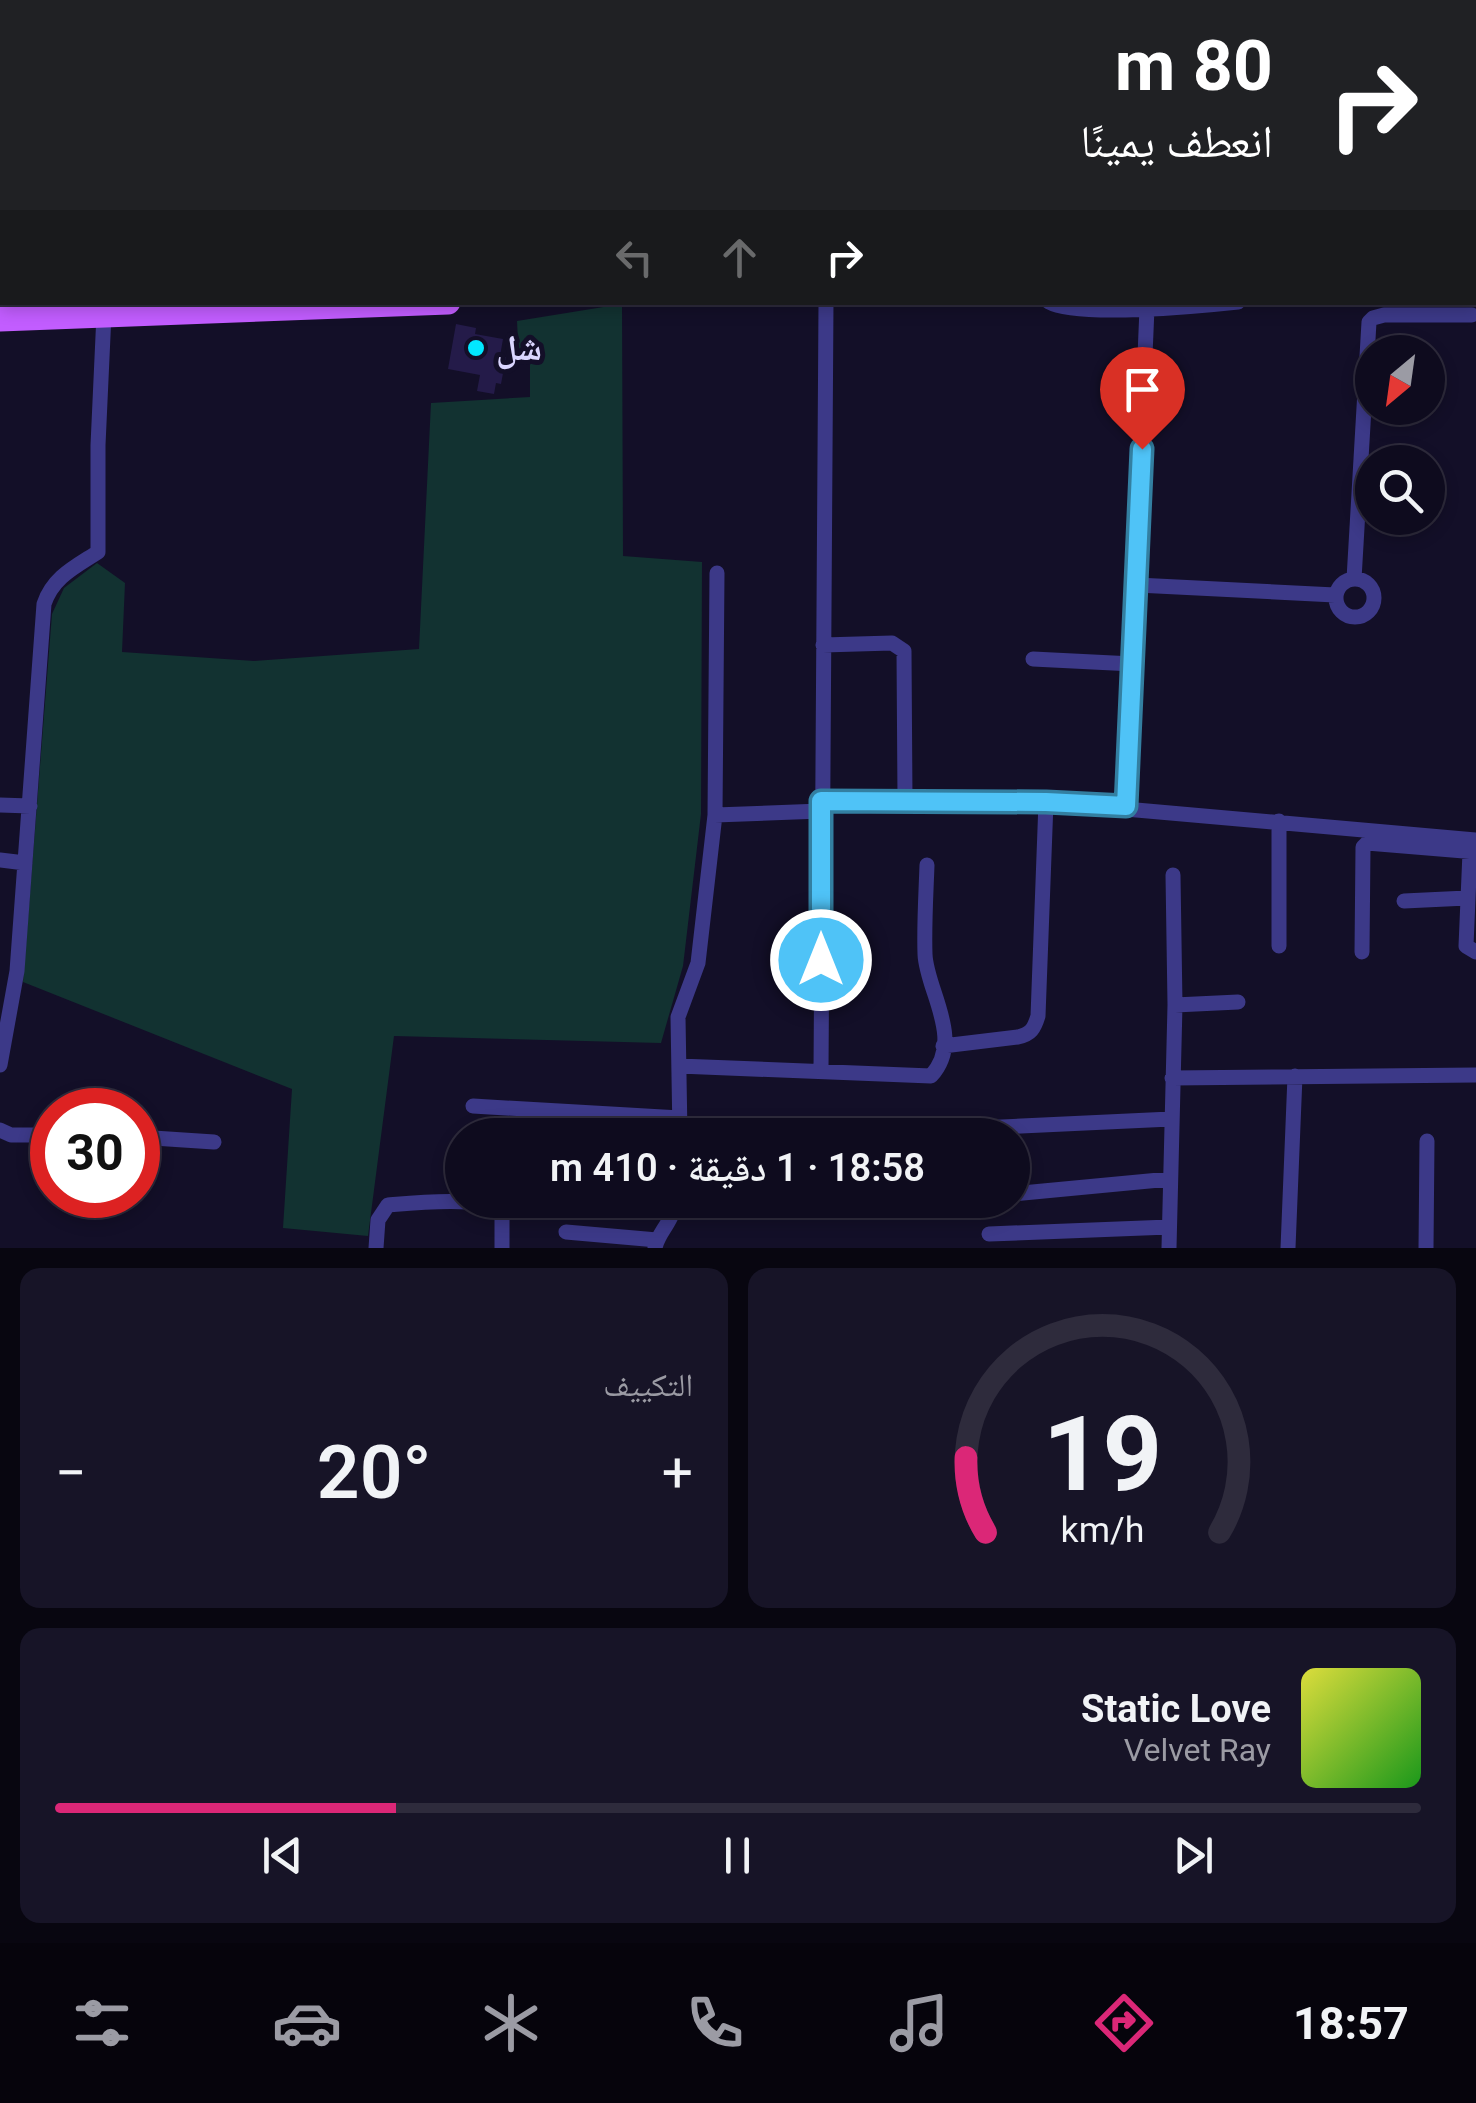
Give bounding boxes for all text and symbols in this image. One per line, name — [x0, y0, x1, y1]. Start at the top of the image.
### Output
text: 80 m — [1115, 25, 1273, 107]
icon: right — [1308, 40, 1438, 170]
text: انعطف يمينًا — [1080, 115, 1273, 168]
icon: left — [607, 230, 662, 285]
icon: ahead — [712, 230, 767, 285]
icon: right — [817, 230, 872, 285]
place label: شل — [496, 328, 542, 370]
north arrow — [1355, 335, 1445, 425]
map controls — [1355, 335, 1445, 535]
marker: شل — [465, 337, 487, 359]
pin — [1100, 347, 1185, 450]
icon: arrive — [1115, 362, 1170, 417]
button: search — [1355, 445, 1445, 535]
position arrow — [769, 908, 873, 1012]
speed limit sign: 30 — [30, 1088, 160, 1218]
text: 18:58 · 1 دقيقة · 410 m — [550, 1146, 925, 1190]
text: التكييف — [603, 1366, 693, 1404]
text: 19 — [1042, 1394, 1162, 1515]
text: 20° — [317, 1428, 431, 1516]
text: − — [55, 1441, 86, 1505]
text: + — [662, 1441, 693, 1505]
text: km/h — [1060, 1509, 1144, 1551]
text: Static Love — [1081, 1687, 1271, 1731]
text: Velvet Ray — [1124, 1731, 1271, 1769]
icon: previous — [255, 1828, 310, 1883]
icon: pause — [710, 1828, 765, 1883]
icon: next — [1166, 1828, 1221, 1883]
icon: filters — [67, 1988, 137, 2058]
icon: car — [272, 1988, 342, 2058]
icon: climate — [476, 1988, 546, 2058]
icon: phone — [680, 1988, 750, 2058]
icon: music — [884, 1988, 954, 2058]
icon: directions — [1089, 1988, 1159, 2058]
text: 18:57 — [1293, 1997, 1409, 2050]

